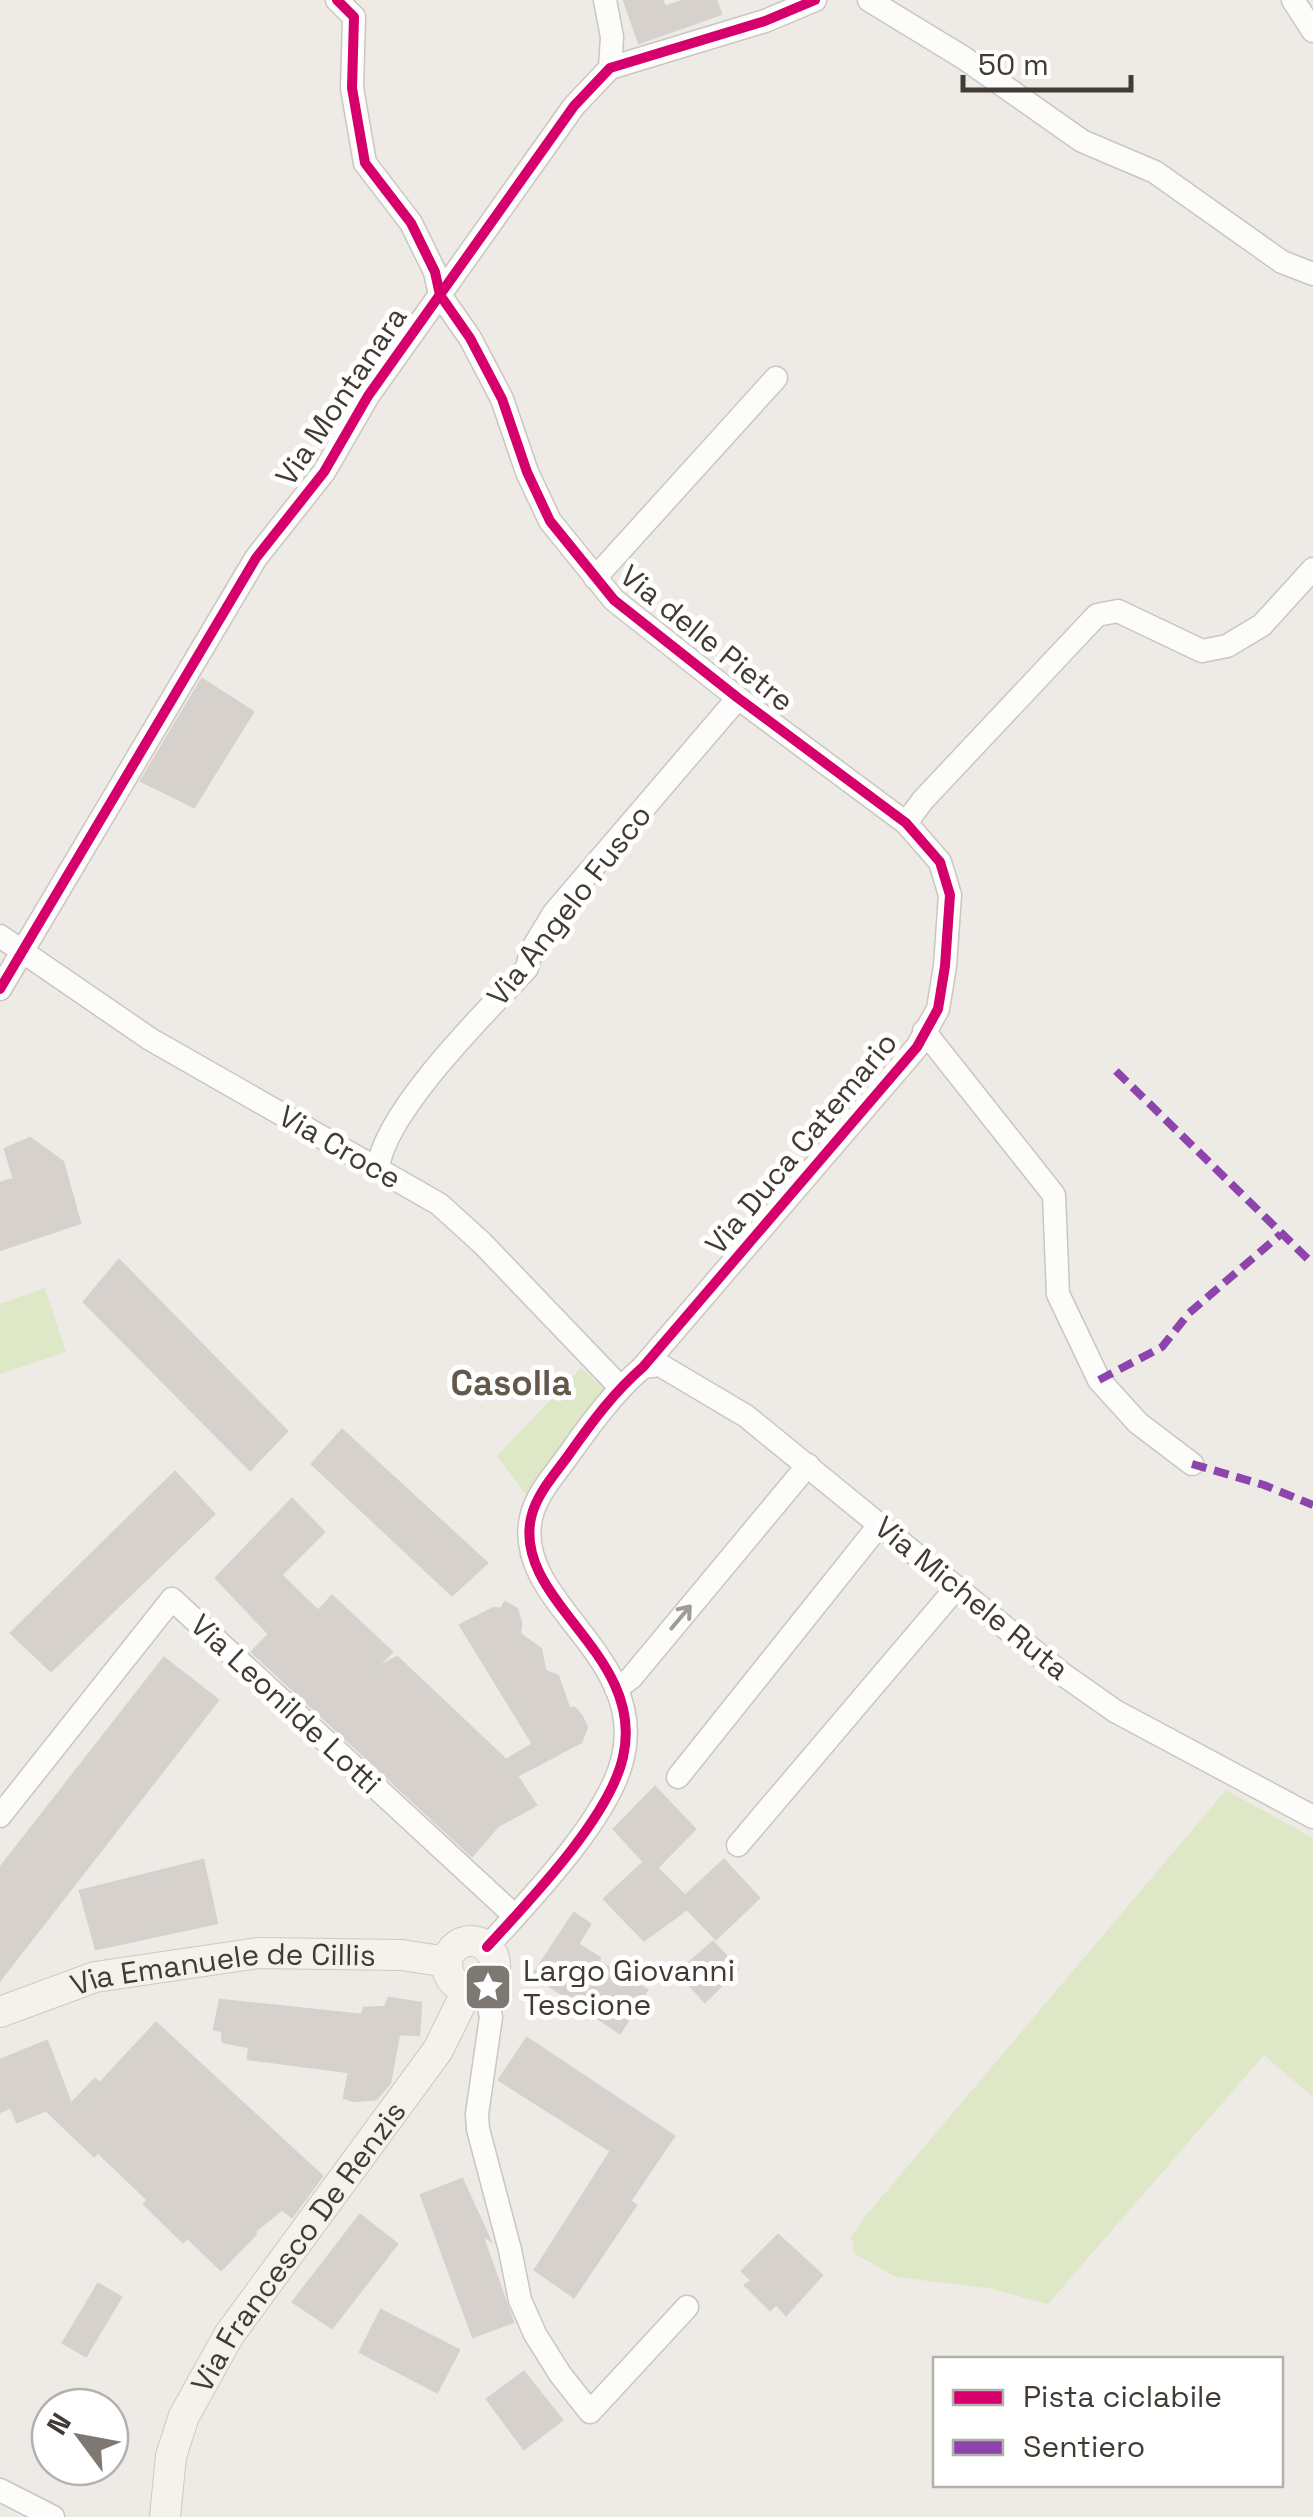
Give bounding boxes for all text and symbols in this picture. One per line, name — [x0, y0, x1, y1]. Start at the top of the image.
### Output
scale bar — [963, 30, 1130, 92]
text: 50 m — [978, 45, 1049, 84]
street label: Via Montanara — [267, 299, 415, 493]
street label: Via delle Pietre — [612, 556, 802, 720]
street label: Via Angelo Fusco — [478, 796, 660, 1014]
street label: Via Duca Catemario — [696, 1024, 906, 1262]
street label: Via Croce — [272, 1096, 408, 1198]
district label: Casolla — [450, 1361, 572, 1405]
street label: Via Michele Ruta — [867, 1508, 1077, 1688]
one-way arrow — [670, 1605, 692, 1631]
street label: Via Leonilde Lotti — [182, 1606, 390, 1802]
street label: Via Emanuele de Cillis — [65, 1934, 376, 2004]
place label: Largo Giovanni Tescione — [523, 1951, 735, 2024]
place icon: Largo Giovanni Tescione — [462, 1961, 514, 2013]
street label: Via Francesco De Renzis — [182, 2093, 414, 2399]
legend — [933, 2357, 1283, 2487]
text: Pista ciclabile — [1023, 2377, 1222, 2416]
north arrow — [30, 2387, 130, 2487]
text: N — [39, 2406, 79, 2441]
text: Sentiero — [1023, 2427, 1145, 2466]

